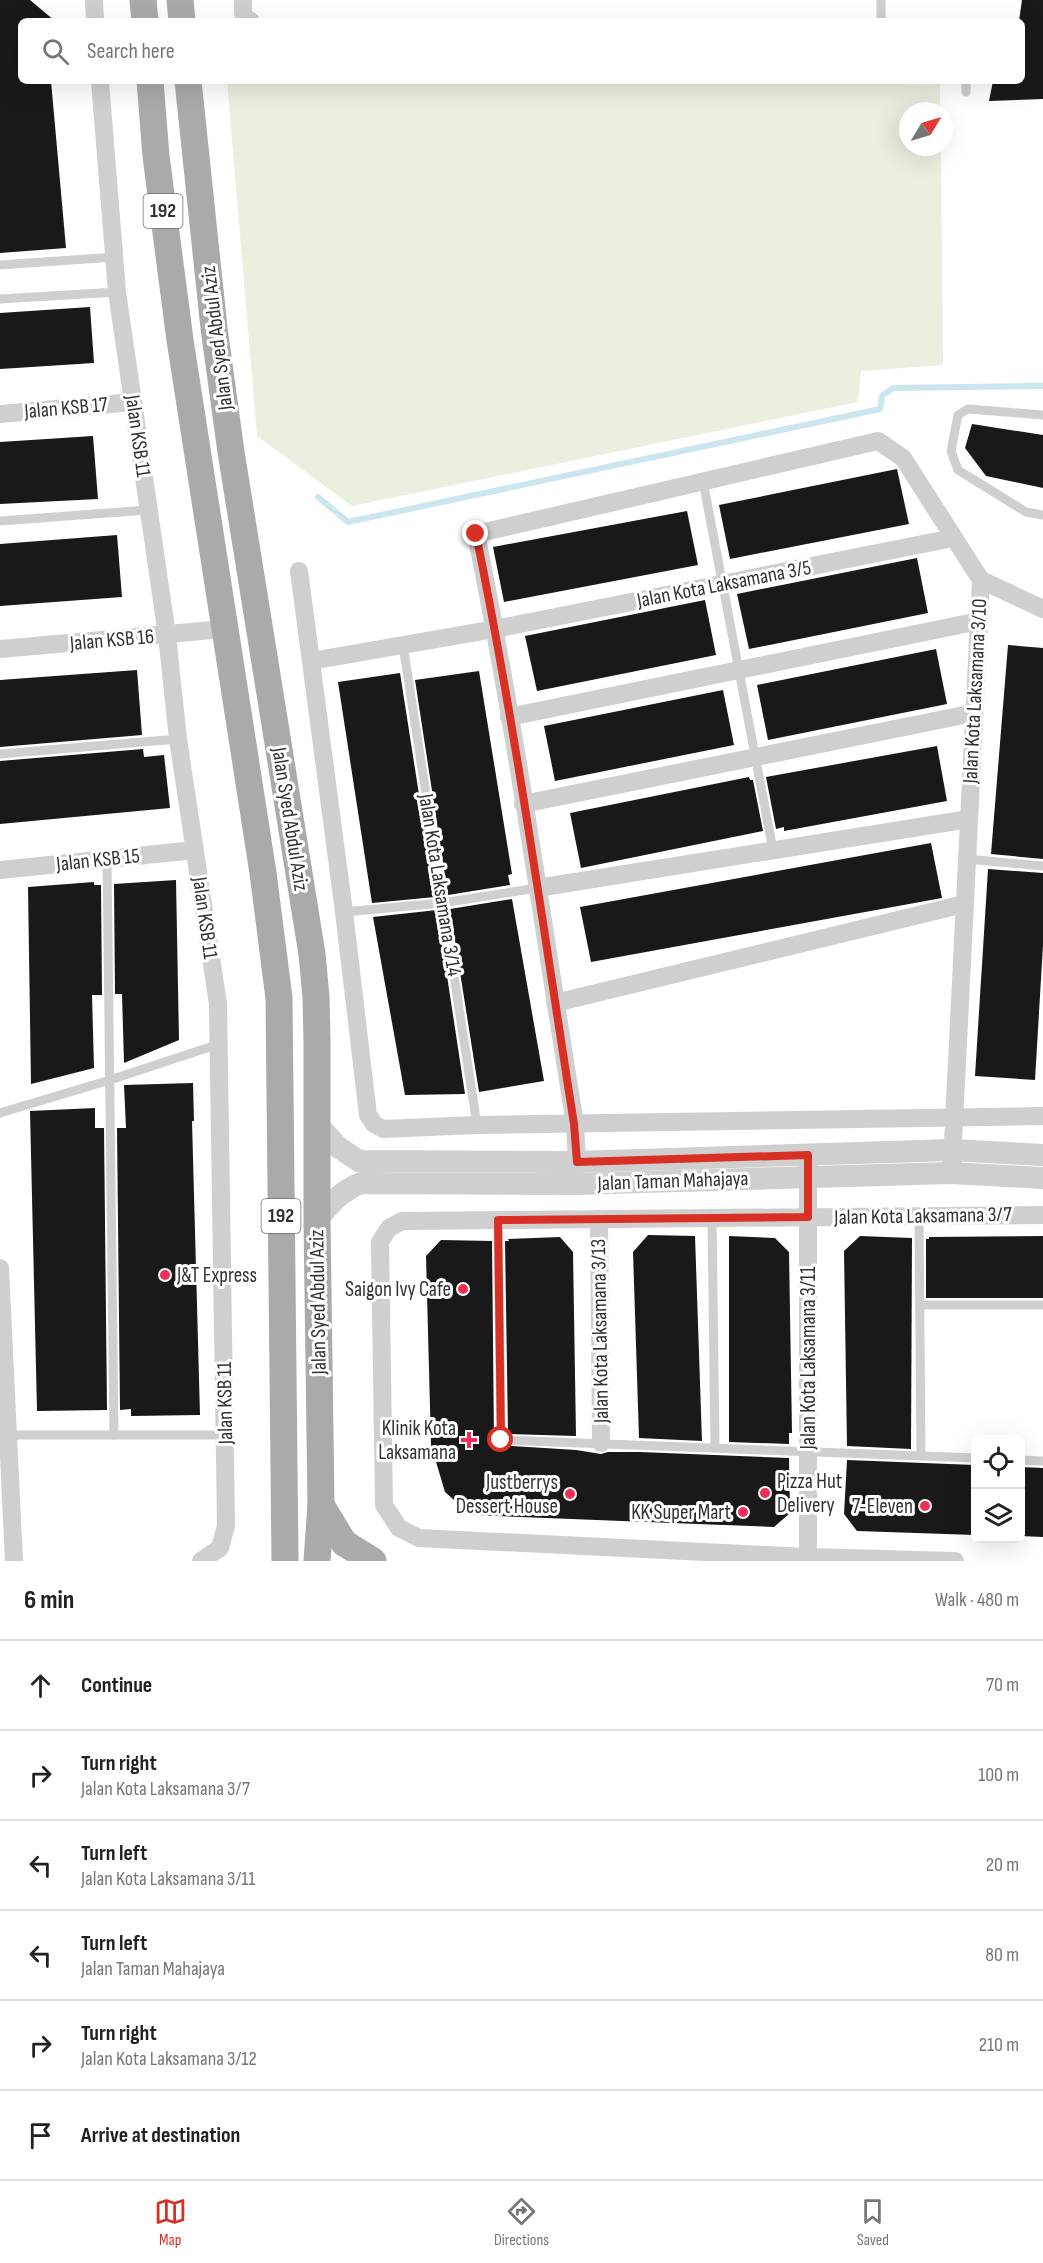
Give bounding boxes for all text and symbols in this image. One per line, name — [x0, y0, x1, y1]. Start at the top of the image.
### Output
search box — [18, 18, 1025, 84]
icon: search — [39, 35, 72, 68]
text: Search here — [87, 38, 174, 65]
north arrow — [899, 102, 953, 156]
road number: 192 — [144, 194, 182, 228]
street label: Jalan Syed Abdul Aziz — [196, 264, 238, 412]
street label: Jalan KSB 17 — [22, 392, 109, 424]
street label: Jalan KSB 11 — [120, 392, 156, 479]
route end — [462, 520, 488, 546]
street label: Jalan Kota Laksamana 3/5 — [634, 555, 813, 613]
street label: Jalan Kota Laksamana 3/10 — [958, 598, 992, 785]
street label: Jalan KSB 16 — [68, 624, 155, 656]
street label: Jalan Syed Abdul Aziz — [266, 744, 314, 893]
street label: Jalan Kota Laksamana 3/14 — [413, 791, 467, 978]
street label: Jalan KSB 15 — [54, 843, 141, 877]
street label: Jalan KSB 11 — [187, 874, 223, 961]
street label: Jalan Taman Mahajaya — [596, 1166, 749, 1196]
road number: 192 — [262, 1199, 300, 1233]
street label: Jalan Kota Laksamana 3/7 — [833, 1202, 1013, 1230]
street label: Jalan Syed Abdul Aziz — [304, 1229, 332, 1376]
street label: Jalan Kota Laksamana 3/13 — [586, 1239, 614, 1424]
place label: J&T Express — [176, 1263, 257, 1288]
street label: Jalan Kota Laksamana 3/11 — [796, 1266, 821, 1451]
marker: J&T Express — [158, 1268, 172, 1282]
place label: Saigon Ivy Cafe — [345, 1277, 451, 1302]
marker: Saigon Ivy Cafe — [456, 1282, 470, 1296]
street label: Jalan KSB 11 — [212, 1361, 238, 1445]
place label: Klinik Kota Laksamana — [378, 1416, 456, 1465]
route start — [487, 1426, 513, 1452]
marker: Klinik Kota Laksamana — [460, 1431, 478, 1449]
map controls — [971, 1435, 1025, 1543]
button: locate — [971, 1435, 1025, 1489]
place label: Pizza Hut Delivery — [777, 1469, 842, 1518]
place label: Justberrys Dessert House — [456, 1470, 558, 1519]
marker: Pizza Hut Delivery — [758, 1486, 772, 1500]
marker: Justberrys Dessert House — [563, 1487, 577, 1501]
button: layers — [971, 1489, 1025, 1543]
place label: 7-Eleven — [852, 1494, 913, 1519]
marker: 7-Eleven — [918, 1499, 932, 1513]
place label: KK Super Mart — [631, 1500, 731, 1525]
marker: KK Super Mart — [736, 1505, 750, 1519]
text: 6 min — [24, 1585, 74, 1616]
text: Walk · 480 m — [935, 1588, 1019, 1612]
icon: ahead — [24, 1669, 57, 1702]
text: Continue — [81, 1672, 152, 1699]
text: 70 m — [986, 1673, 1019, 1697]
text: Turn right — [81, 1750, 157, 1777]
icon: right — [24, 1759, 57, 1792]
text: 100 m — [978, 1763, 1019, 1787]
text: Jalan Kota Laksamana 3/7 — [81, 1777, 250, 1801]
text: Turn left — [81, 1840, 147, 1867]
icon: left — [24, 1849, 57, 1882]
text: 20 m — [986, 1853, 1019, 1877]
text: Jalan Kota Laksamana 3/11 — [81, 1867, 255, 1891]
text: Turn left — [81, 1930, 147, 1957]
icon: left — [24, 1939, 57, 1972]
text: 80 m — [985, 1943, 1019, 1967]
text: Jalan Taman Mahajaya — [81, 1957, 225, 1981]
text: Turn right — [81, 2020, 157, 2047]
icon: right — [24, 2029, 57, 2062]
text: 210 m — [979, 2033, 1019, 2057]
text: Jalan Kota Laksamana 3/12 — [81, 2047, 257, 2071]
icon: arrive — [24, 2119, 57, 2152]
text: Arrive at destination — [81, 2122, 240, 2149]
tab: Map — [154, 2195, 187, 2250]
tab: Directions — [494, 2195, 549, 2250]
tab: Saved — [856, 2195, 889, 2250]

